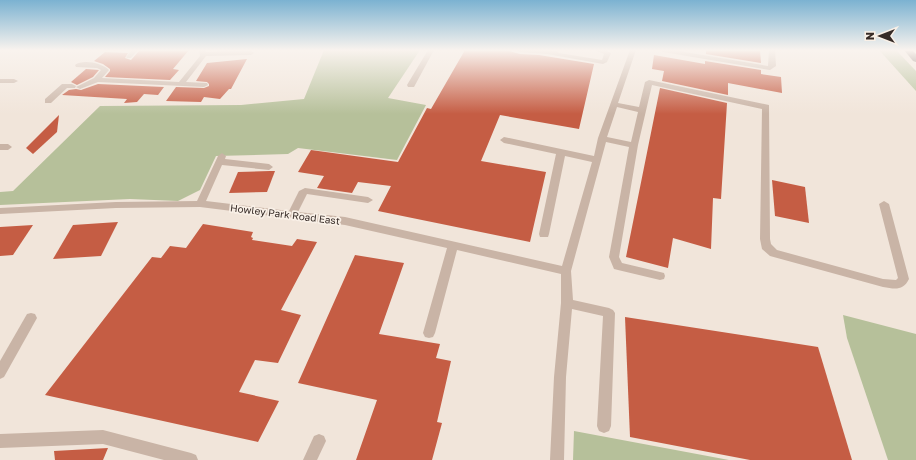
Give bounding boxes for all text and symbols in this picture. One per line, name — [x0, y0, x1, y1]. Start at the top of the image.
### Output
north arrow — [860, 16, 900, 56]
text: N — [863, 32, 876, 40]
street label: Howley Park Road East — [229, 201, 341, 227]

